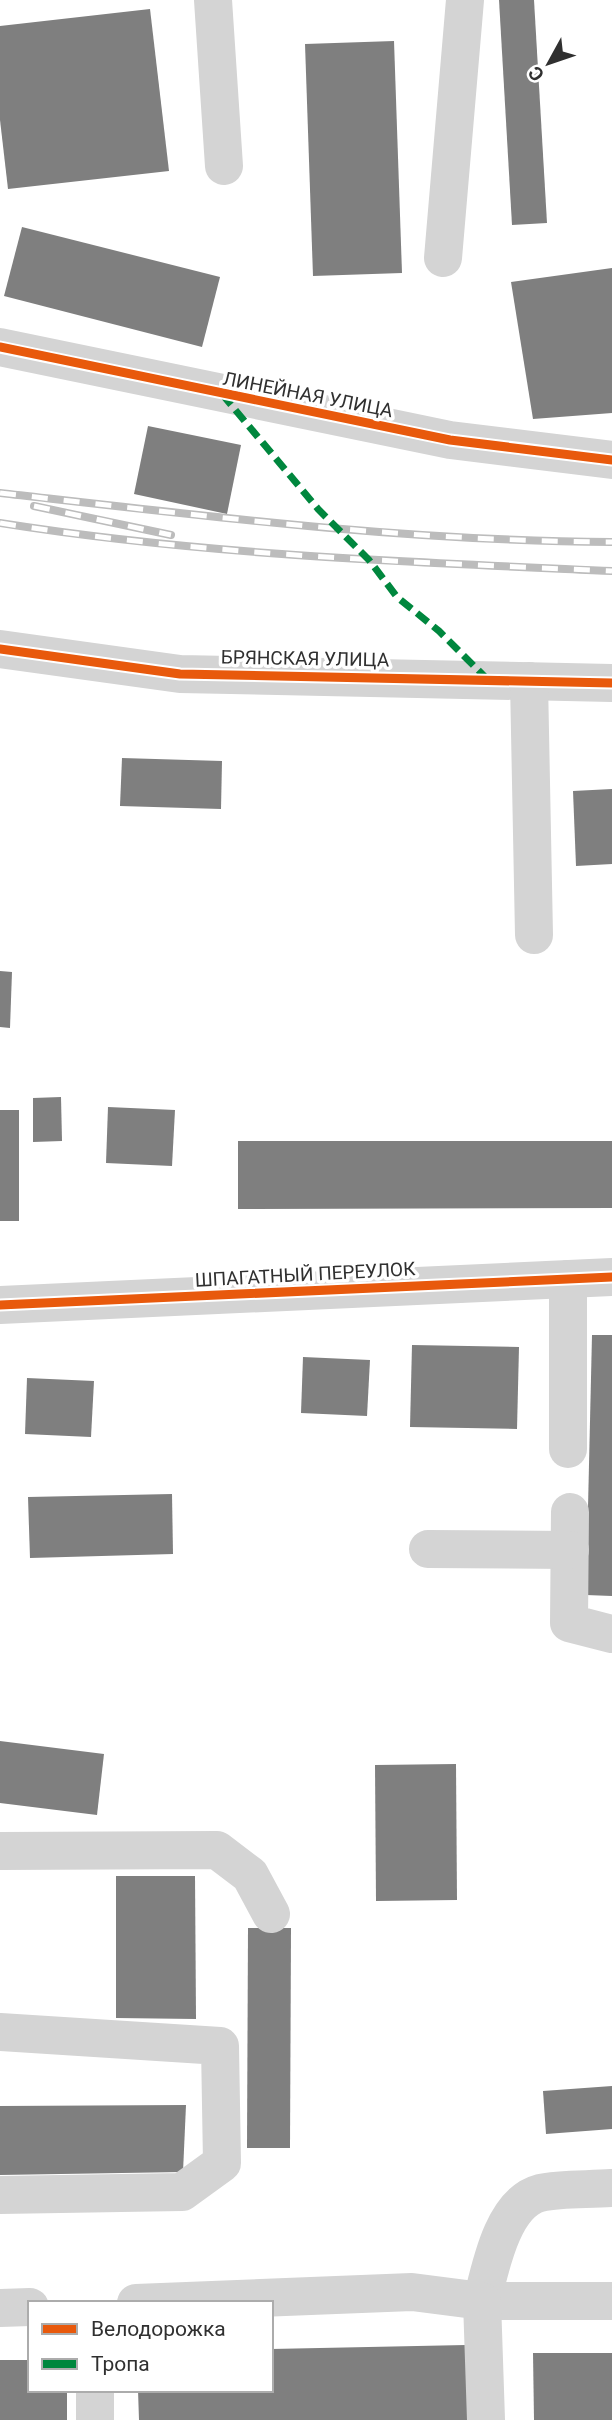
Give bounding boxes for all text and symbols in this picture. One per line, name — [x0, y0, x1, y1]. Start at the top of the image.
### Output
north arrow — [514, 28, 584, 98]
text: С — [524, 61, 549, 86]
street label: ЛИНЕЙНАЯ УЛИЦА — [221, 367, 395, 422]
street label: БРЯНСКАЯ УЛИЦА — [221, 646, 390, 671]
street label: ШПАГАТНЫЙ ПЕРЕУЛОК — [194, 1257, 417, 1292]
legend — [28, 2301, 273, 2392]
text: Велодорожка — [91, 2317, 226, 2341]
text: Тропа — [91, 2352, 150, 2376]

